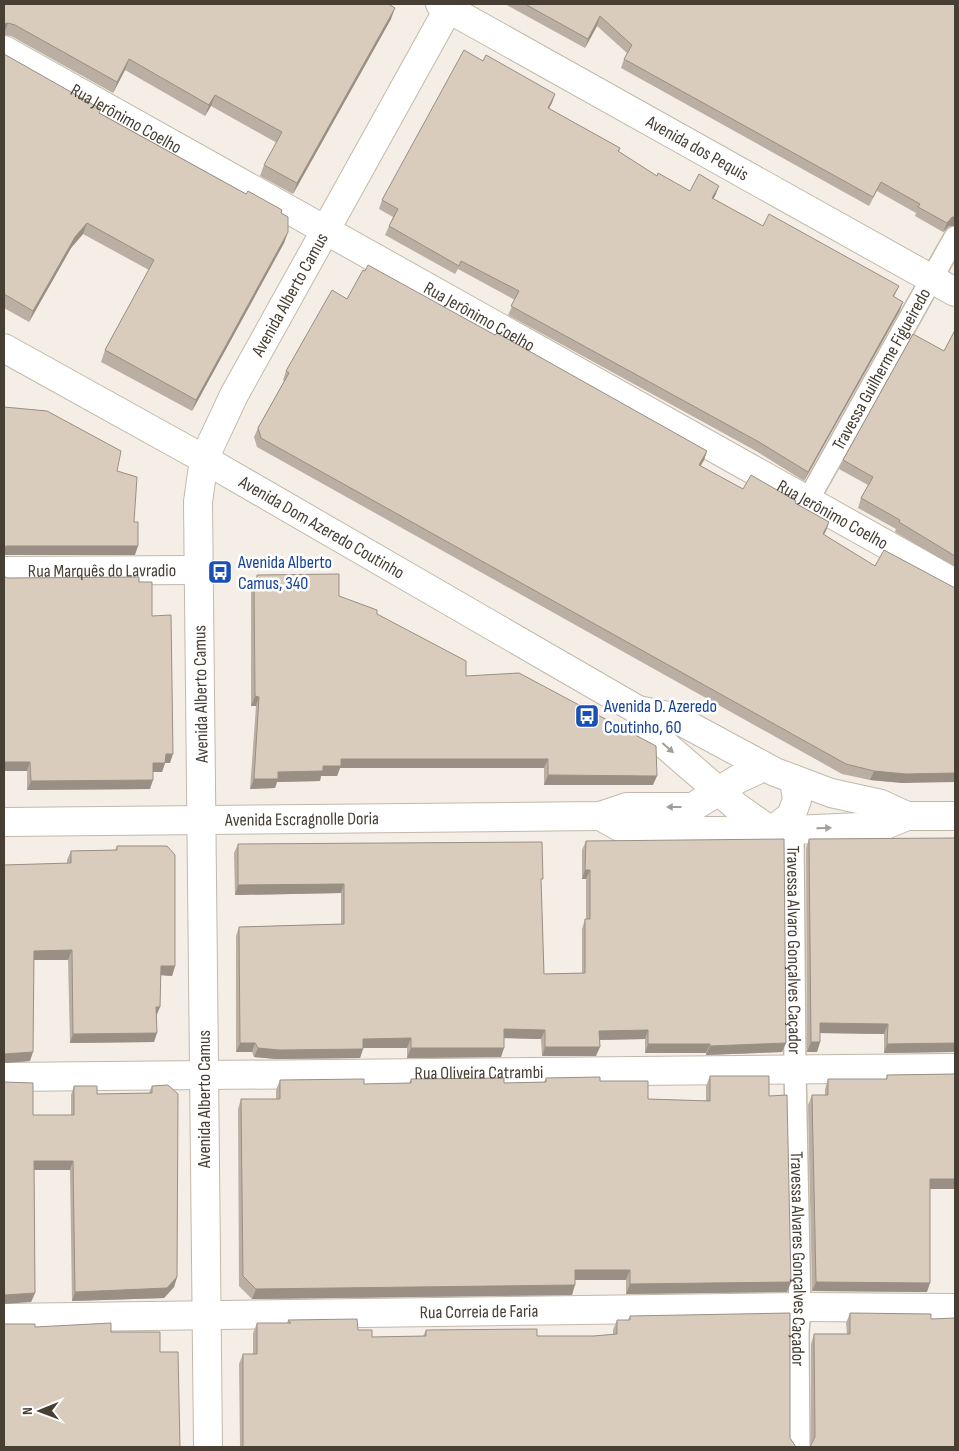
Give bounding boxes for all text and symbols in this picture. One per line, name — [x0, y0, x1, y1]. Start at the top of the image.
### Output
street label: Rua Jerônimo Coelho — [67, 79, 185, 158]
street label: Avenida dos Pequis — [642, 111, 752, 185]
street label: Avenida Alberto Camus — [247, 229, 332, 361]
street label: Rua Jerônimo Coelho — [420, 277, 539, 356]
street label: Travessa Guilherme Figueiredo — [828, 284, 935, 454]
street label: Avenida Dom Azeredo Coutinho — [235, 471, 408, 583]
street label: Rua Jerônimo Coelho — [774, 475, 892, 554]
place label: Avenida Alberto Camus, 340 — [237, 552, 332, 594]
bus stop icon: Avenida Alberto Camus, 340 — [207, 559, 233, 585]
street label: Rua Marquês do Lavradio — [28, 560, 176, 581]
street label: Avenida Alberto Camus — [189, 625, 213, 764]
place label: Avenida D. Azeredo Coutinho, 60 — [603, 696, 717, 738]
bus stop icon: Avenida D. Azeredo Coutinho, 60 — [574, 703, 600, 729]
one-way arrow — [662, 742, 674, 754]
one-way arrow — [665, 803, 681, 811]
street label: Avenida Escragnolle Doria — [224, 808, 379, 830]
one-way arrow — [816, 824, 832, 832]
street label: Travessa Alvaro Gonçalves Caçador — [783, 846, 805, 1054]
street label: Avenida Alberto Camus — [194, 1030, 215, 1169]
street label: Rua Oliveira Catrambi — [414, 1061, 544, 1084]
street label: Travessa Alvares Gonçalves Caçador — [786, 1151, 811, 1366]
street label: Rua Correia de Faria — [419, 1300, 539, 1323]
north arrow — [15, 1386, 65, 1436]
text: N — [19, 1407, 36, 1415]

